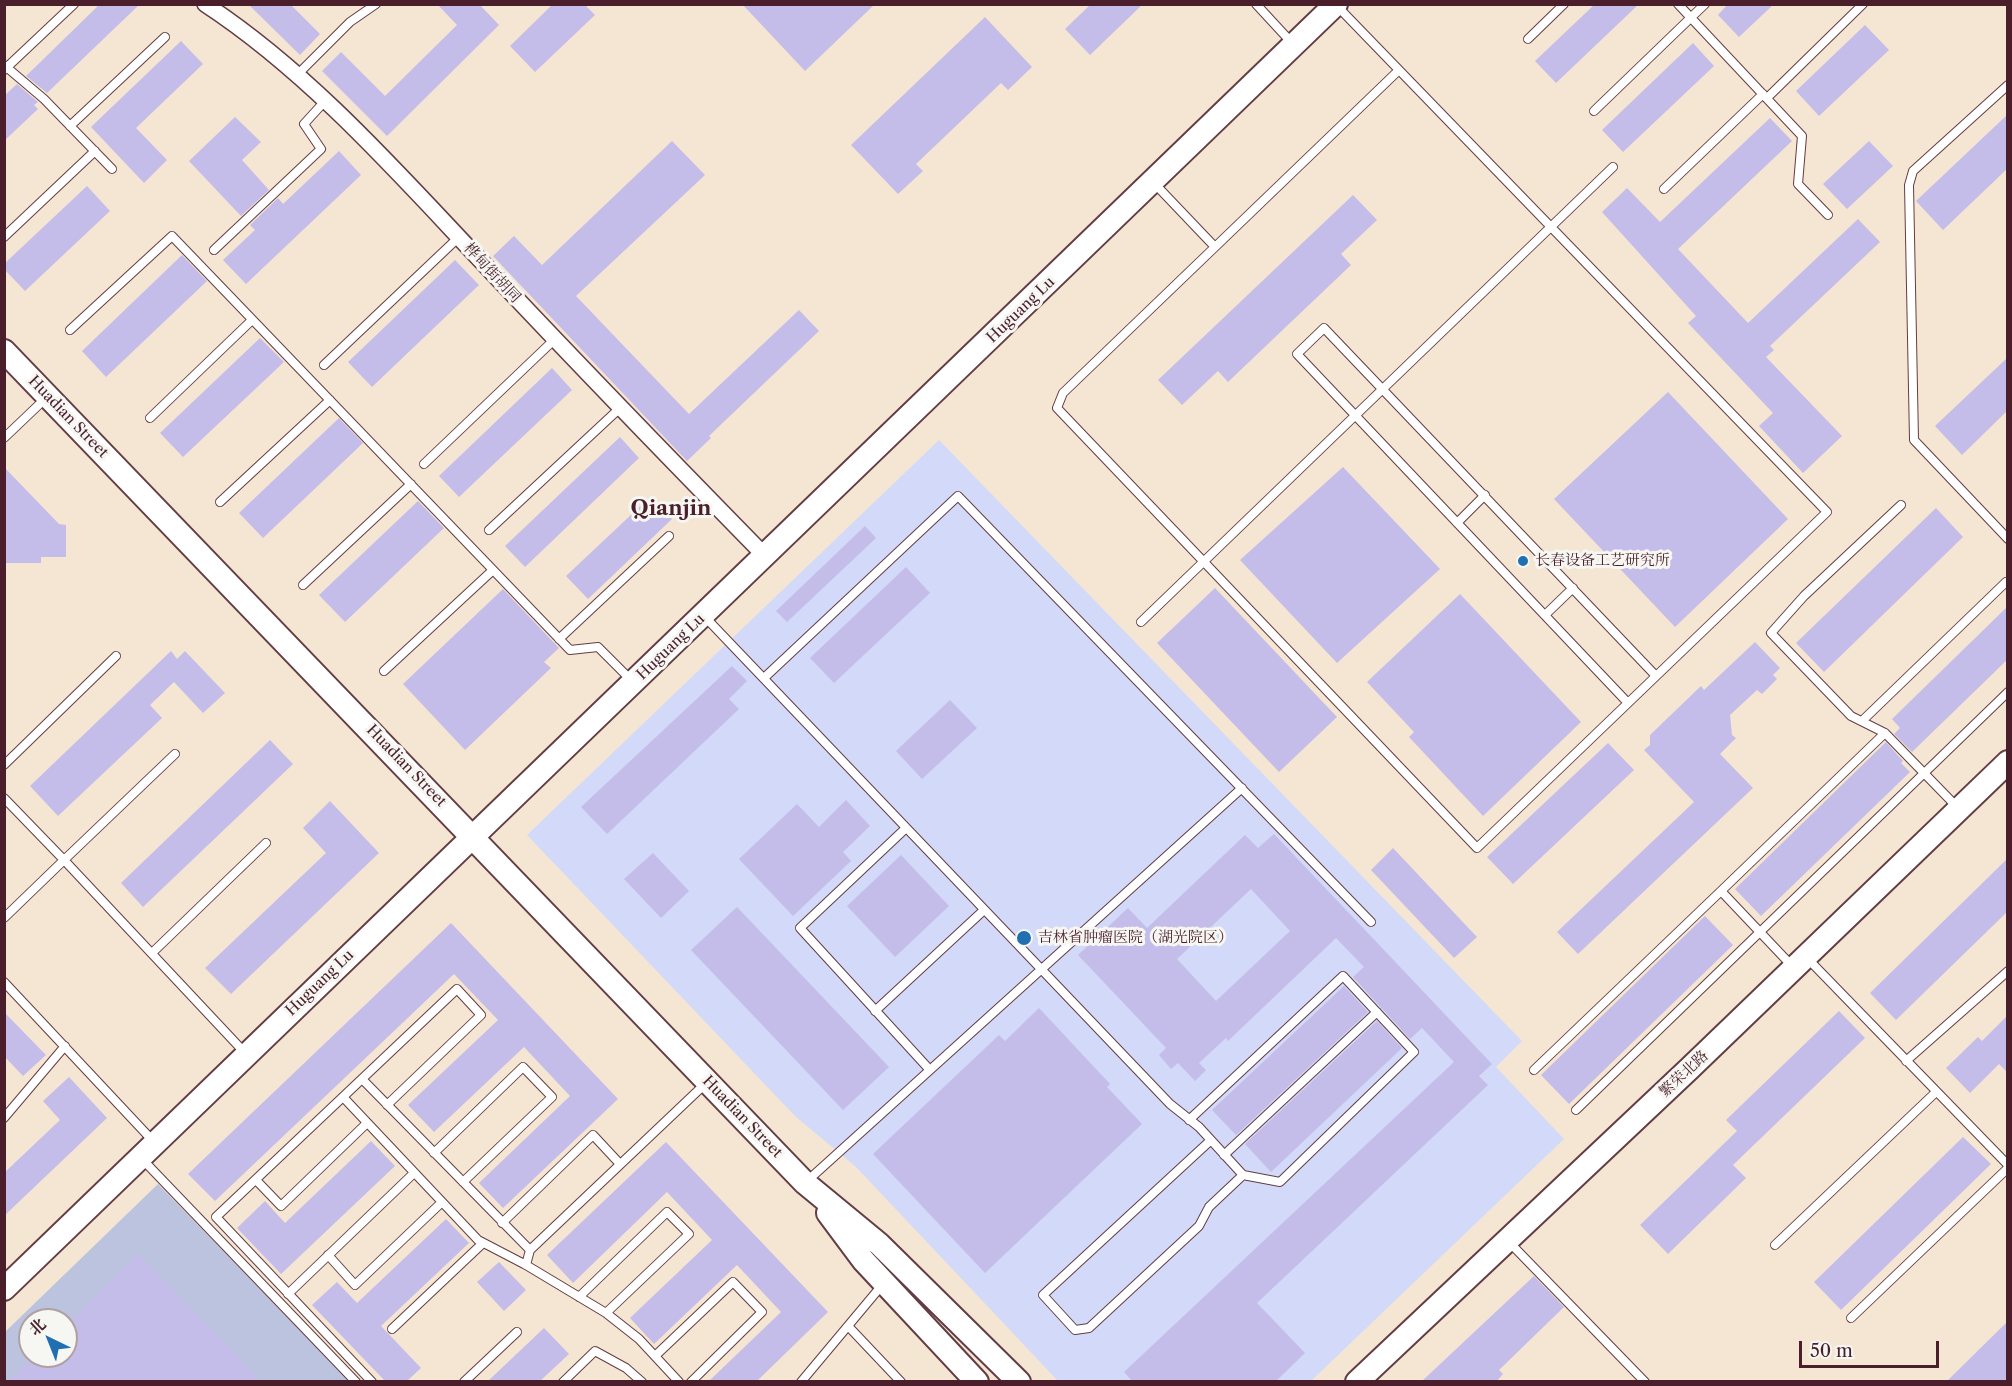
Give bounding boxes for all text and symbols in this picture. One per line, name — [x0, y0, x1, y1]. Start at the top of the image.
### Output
street label: 桦甸街胡同 — [460, 239, 524, 307]
street label: Huguang Lu — [983, 273, 1059, 347]
street label: Huadian Street — [24, 372, 112, 462]
district label: Qianjin — [631, 496, 711, 522]
place label: 长春设备工艺研究所 — [1535, 552, 1670, 570]
marker: 长春设备工艺研究所 — [1516, 554, 1530, 568]
street label: Huguang Lu — [633, 610, 709, 684]
street label: Huadian Street — [362, 721, 450, 811]
marker: 吉林省肿瘤医院（湖光院区） — [1015, 929, 1033, 947]
place label: 吉林省肿瘤医院（湖光院区） — [1038, 929, 1233, 947]
street label: Huguang Lu — [282, 946, 358, 1020]
street label: 繁荣北路 — [1656, 1047, 1712, 1101]
street label: Huadian Street — [698, 1072, 786, 1162]
north arrow — [18, 1308, 78, 1368]
text: 北 — [24, 1314, 50, 1339]
scale bar — [1802, 1329, 1942, 1367]
text: 50 m — [1810, 1340, 1853, 1362]

